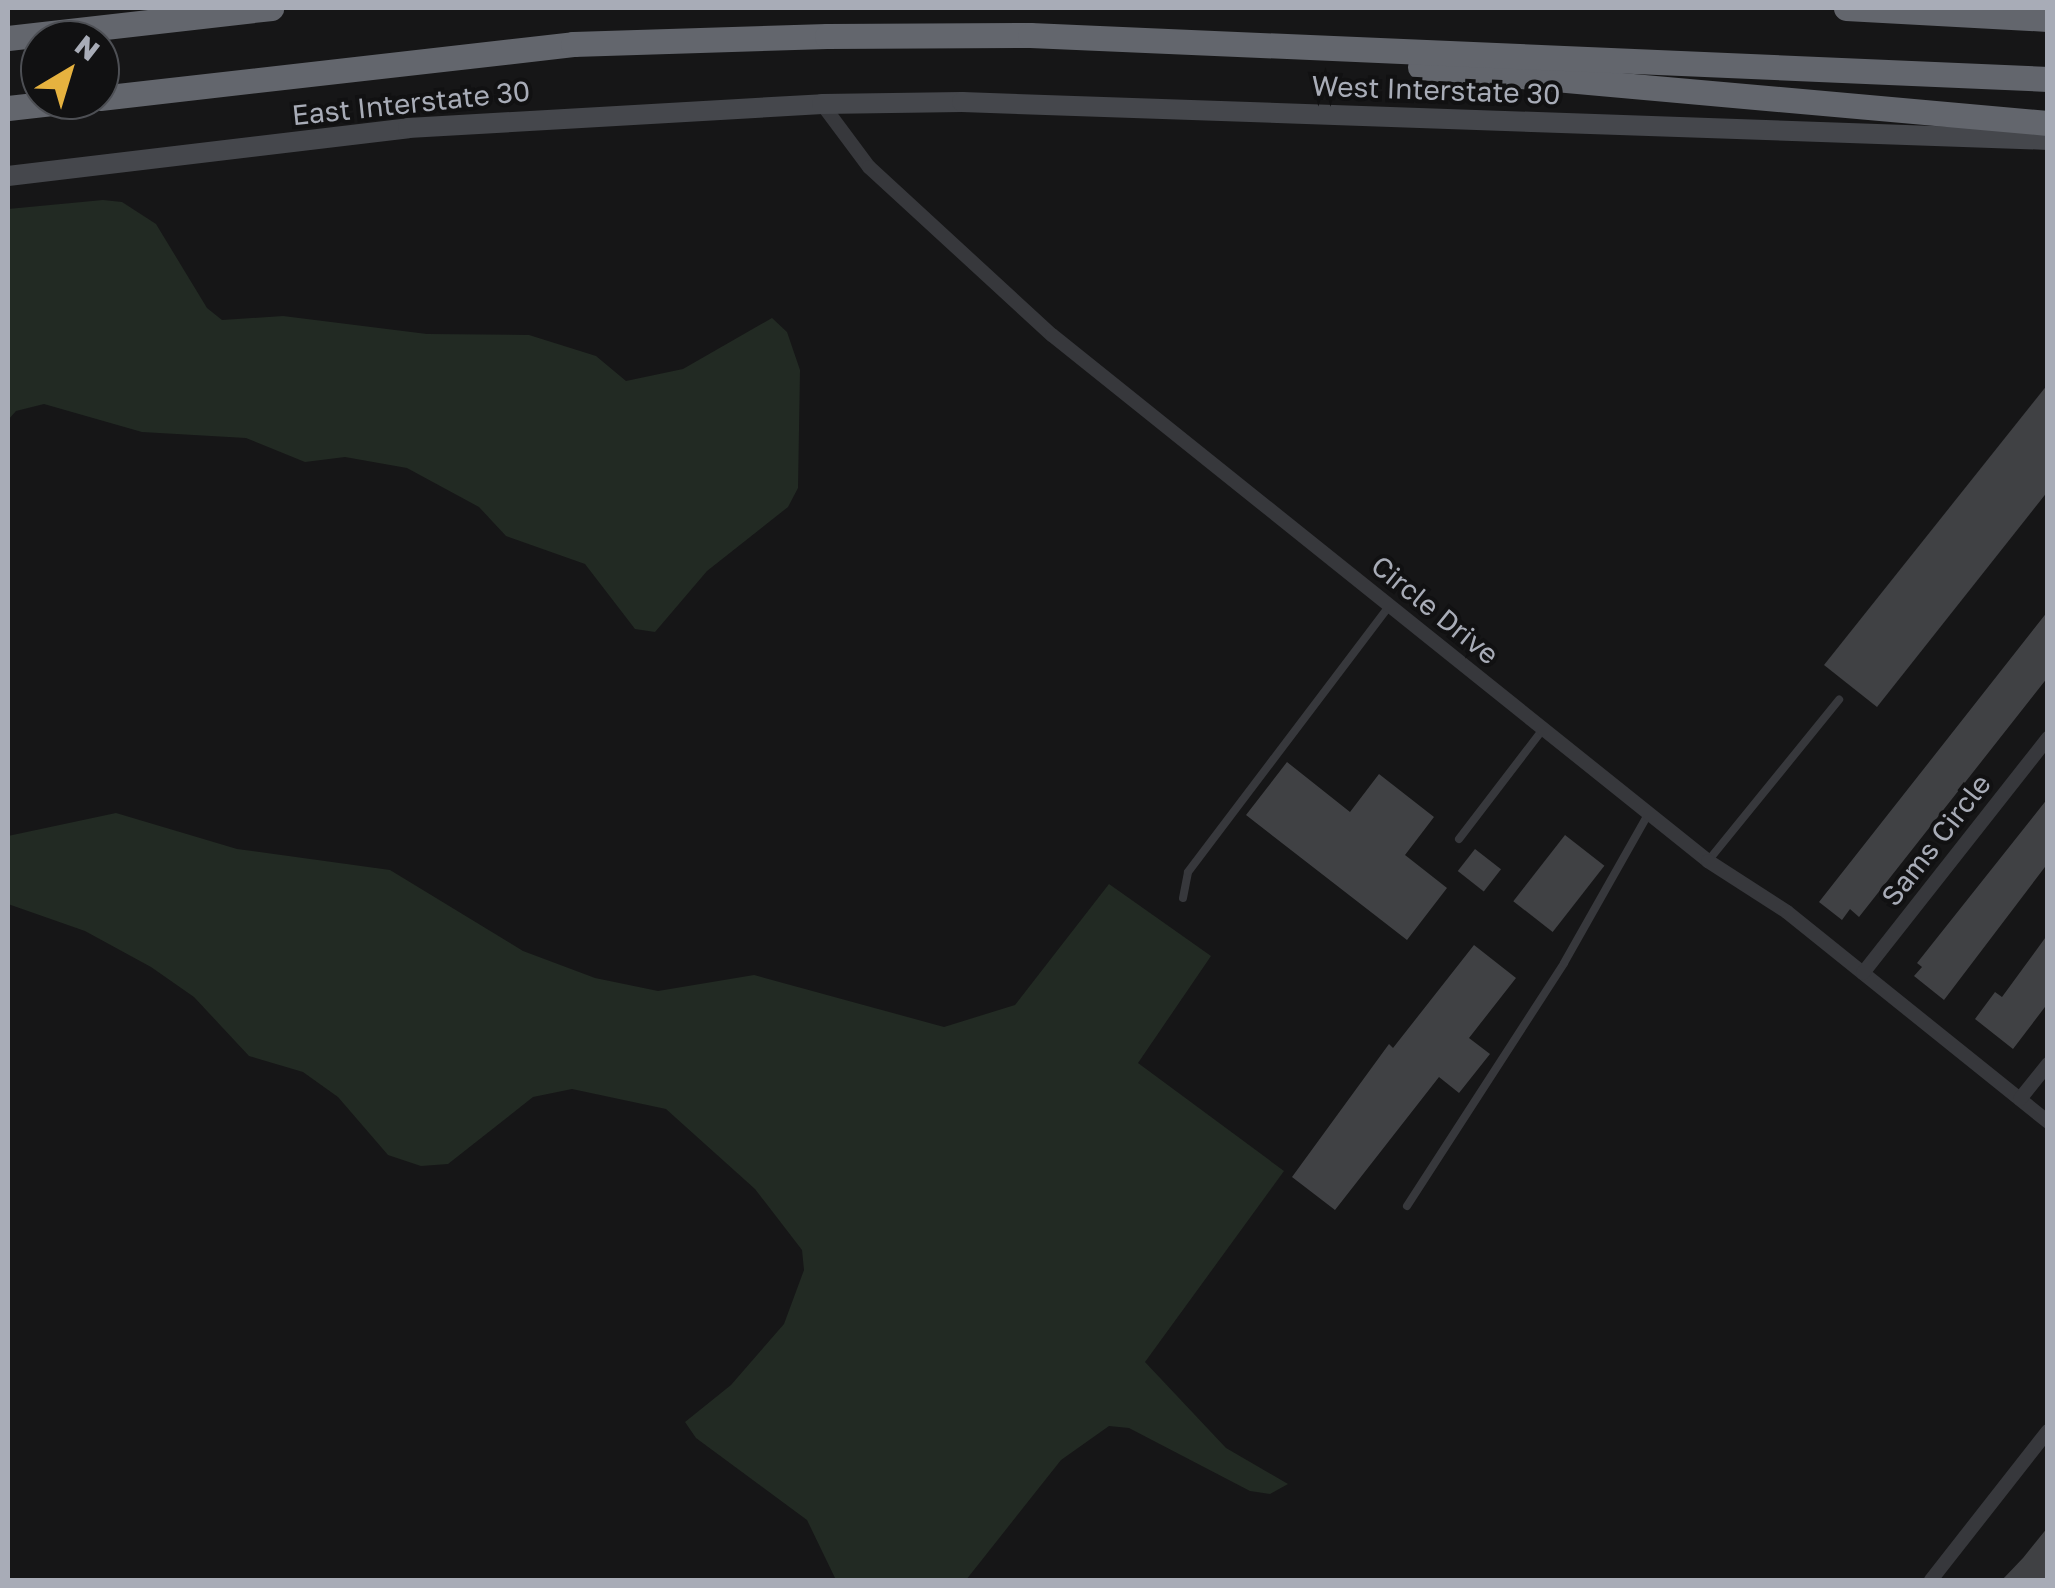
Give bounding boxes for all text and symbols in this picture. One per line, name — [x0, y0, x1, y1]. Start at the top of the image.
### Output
north arrow — [20, 20, 120, 120]
text: N — [69, 28, 106, 67]
street label: West Interstate 30 — [1311, 69, 1561, 111]
street label: East Interstate 30 — [290, 74, 532, 132]
street label: Circle Drive — [1365, 549, 1505, 671]
street label: Sams Circle — [1874, 768, 1998, 912]

